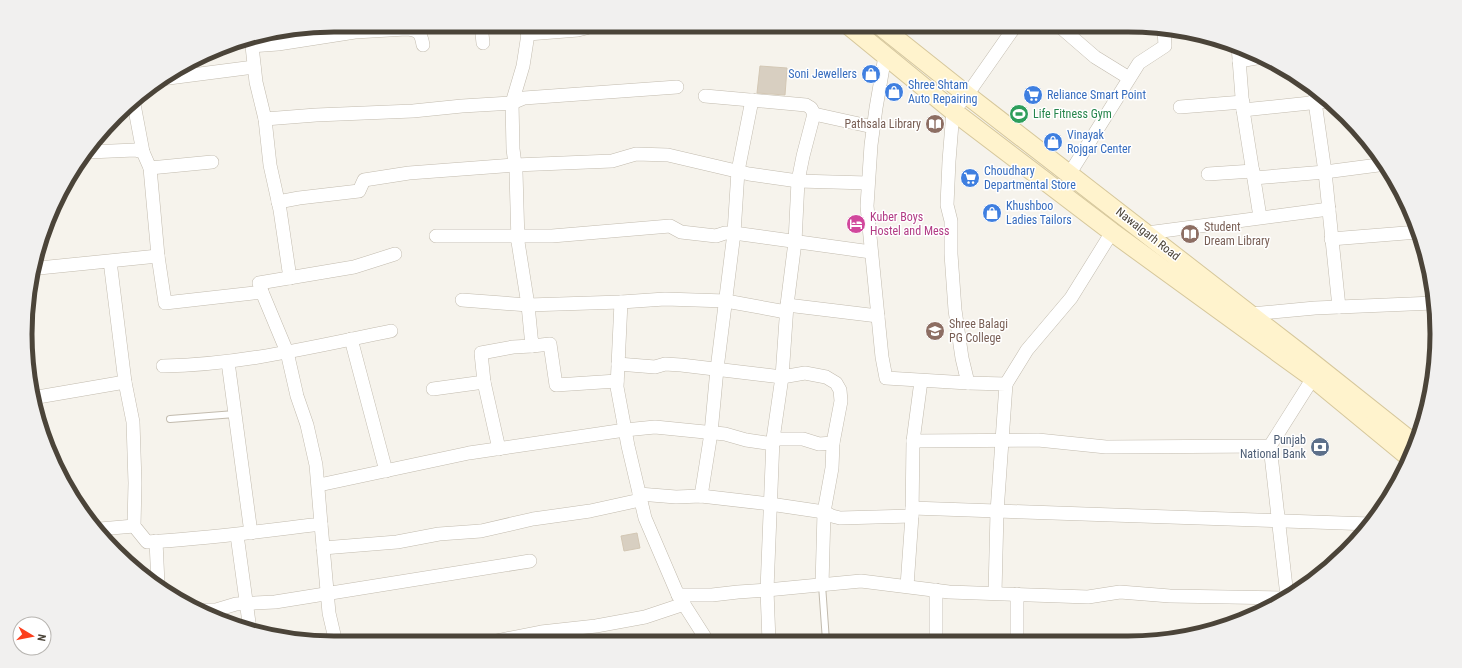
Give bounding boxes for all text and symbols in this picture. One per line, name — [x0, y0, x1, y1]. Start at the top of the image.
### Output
shop icon: Soni Jewellers — [860, 63, 882, 85]
place label: Soni Jewellers — [788, 67, 857, 81]
place label: Shree Shtam Auto Repairing — [908, 78, 978, 106]
shop icon: Shree Shtam Auto Repairing — [883, 81, 905, 103]
supermarket icon: Reliance Smart Point — [1022, 84, 1044, 106]
place label: Reliance Smart Point — [1047, 88, 1146, 102]
sports icon: Life Fitness Gym — [1008, 103, 1030, 125]
place label: Life Fitness Gym — [1033, 107, 1112, 121]
library icon: Pathsala Library — [924, 113, 946, 135]
place label: Pathsala Library — [845, 117, 921, 131]
place label: Vinayak Rojgar Center — [1067, 128, 1132, 156]
shop icon: Vinayak Rojgar Center — [1042, 131, 1064, 153]
place label: Choudhary Departmental Store — [984, 164, 1076, 192]
supermarket icon: Choudhary Departmental Store — [959, 167, 981, 189]
place label: Khushboo Ladies Tailors — [1006, 199, 1072, 227]
shop icon: Khushboo Ladies Tailors — [981, 202, 1003, 224]
street label: Nawalgarh Road — [1113, 205, 1183, 263]
place label: Kuber Boys Hostel and Mess — [870, 210, 950, 238]
hotel icon: Kuber Boys Hostel and Mess — [845, 213, 867, 235]
place label: Student Dream Library — [1204, 220, 1270, 248]
library icon: Student Dream Library — [1179, 223, 1201, 245]
place label: Shree Balagi PG College — [949, 317, 1008, 345]
school or university icon: Shree Balagi PG College — [924, 320, 946, 342]
place label: Punjab National Bank — [1240, 433, 1307, 461]
bank icon: Punjab National Bank — [1309, 436, 1331, 458]
north arrow — [12, 616, 52, 656]
text: N — [34, 633, 48, 642]

